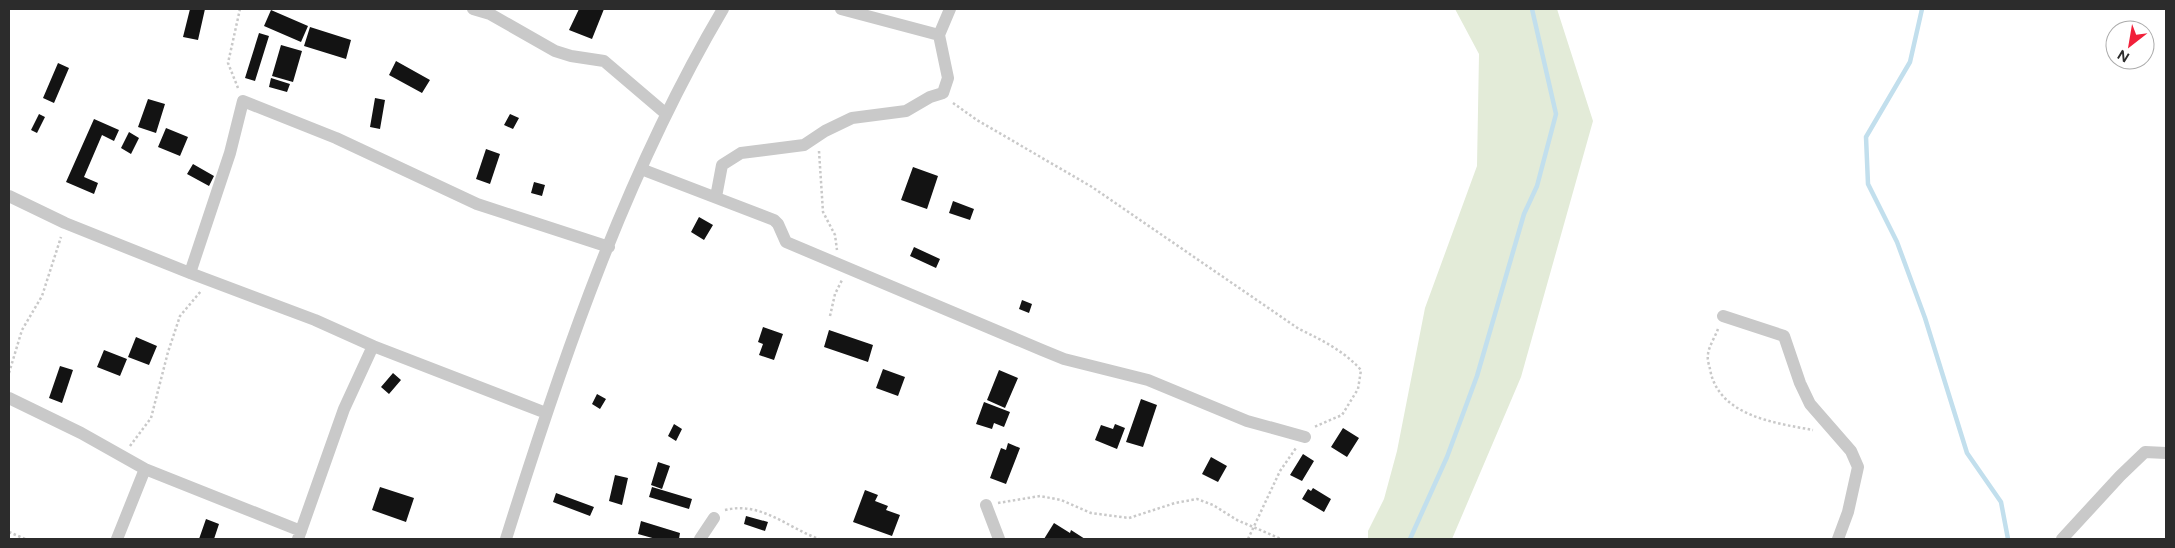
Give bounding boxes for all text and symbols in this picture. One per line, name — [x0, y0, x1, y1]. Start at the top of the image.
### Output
north arrow — [2105, 20, 2155, 70]
text: N — [2115, 46, 2133, 66]

